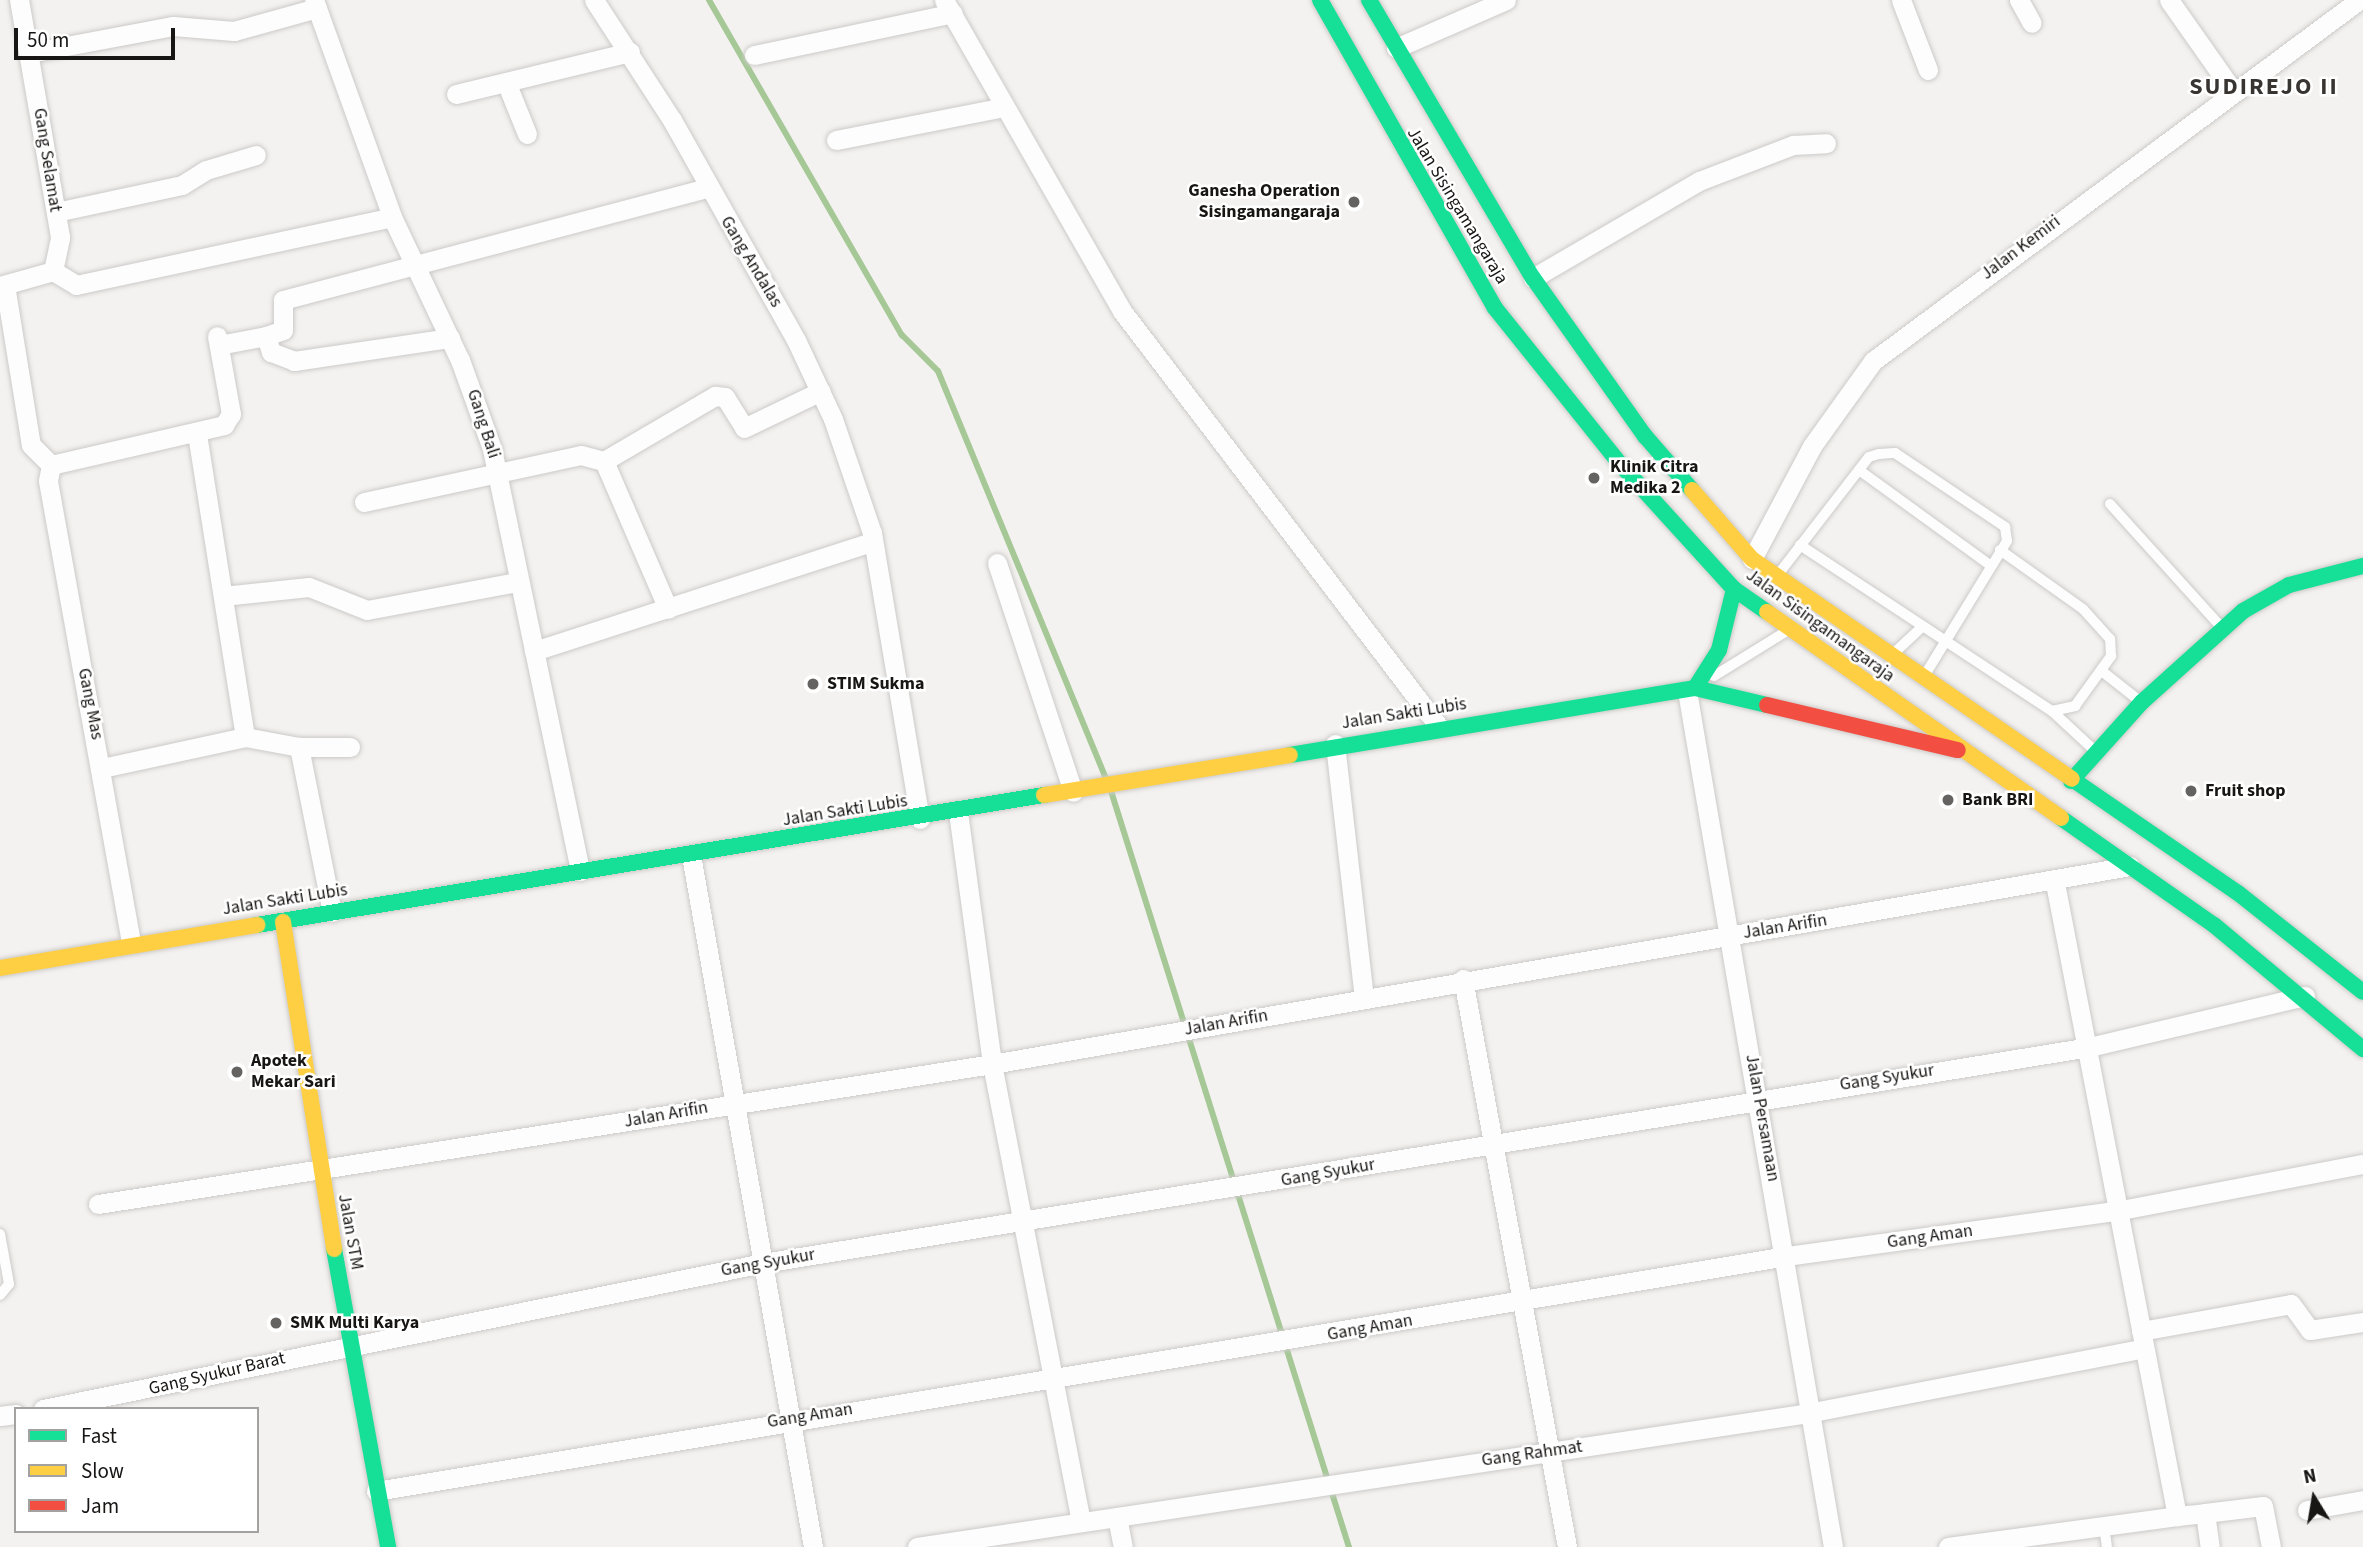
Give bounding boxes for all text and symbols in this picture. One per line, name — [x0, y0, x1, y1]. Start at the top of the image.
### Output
scale bar — [18, 14, 178, 58]
text: 50 m — [27, 25, 69, 55]
district label: SUDIREJO II — [2191, 73, 2337, 101]
street label: Gang Selamat — [28, 107, 66, 213]
street label: Jalan Sisingamangaraja — [1402, 124, 1512, 288]
place label: Ganesha Operation Sisingamangaraja — [1188, 181, 1340, 224]
marker: Ganesha Operation Sisingamangaraja — [1346, 194, 1362, 210]
street label: Jalan Kemiri — [1977, 211, 2065, 285]
street label: Gang Andalas — [715, 212, 787, 312]
street label: Gang Bali — [462, 387, 504, 461]
place label: Klinik Citra Medika 2 — [1610, 457, 1698, 500]
marker: Klinik Citra Medika 2 — [1584, 468, 1604, 488]
street label: Jalan Sisingamangaraja — [1741, 565, 1899, 687]
street label: Gang Mas — [72, 666, 108, 742]
place label: STIM Sukma — [827, 673, 924, 695]
marker: STIM Sukma — [805, 676, 821, 692]
street label: Jalan Sakti Lubis — [1340, 693, 1468, 735]
place label: Fruit shop — [2205, 780, 2285, 802]
marker: Fruit shop — [2183, 783, 2199, 799]
place label: Bank BRI — [1962, 789, 2033, 811]
street label: Jalan Sakti Lubis — [781, 790, 909, 832]
marker: Bank BRI — [1940, 792, 1956, 808]
street label: Jalan Sakti Lubis — [221, 879, 349, 921]
street label: Jalan Arifin — [1741, 910, 1829, 944]
street label: Jalan Arifin — [1182, 1005, 1270, 1041]
place label: Apotek Mekar Sari — [251, 1051, 336, 1094]
street label: Jalan Persamaan — [1740, 1053, 1784, 1183]
street label: Gang Syukur — [1838, 1060, 1936, 1096]
marker: Apotek Mekar Sari — [229, 1064, 245, 1080]
street label: Jalan Arifin — [622, 1097, 710, 1133]
street label: Gang Syukur — [1279, 1154, 1377, 1192]
street label: Jalan STM — [333, 1192, 367, 1272]
street label: Gang Aman — [1886, 1220, 1974, 1254]
street label: Gang Syukur — [719, 1244, 817, 1282]
street label: Gang Aman — [1326, 1310, 1414, 1346]
place label: SMK Multi Karya — [290, 1312, 419, 1334]
marker: SMK Multi Karya — [268, 1315, 284, 1331]
street label: Gang Syukur Barat — [147, 1348, 287, 1400]
street label: Gang Aman — [766, 1399, 854, 1433]
legend — [14, 1407, 259, 1533]
text: Fast — [81, 1421, 117, 1451]
street label: Gang Rahmat — [1480, 1436, 1584, 1472]
text: Slow — [81, 1456, 124, 1486]
text: N — [2301, 1462, 2319, 1491]
north arrow — [2279, 1463, 2349, 1533]
text: Jam — [81, 1491, 119, 1521]

